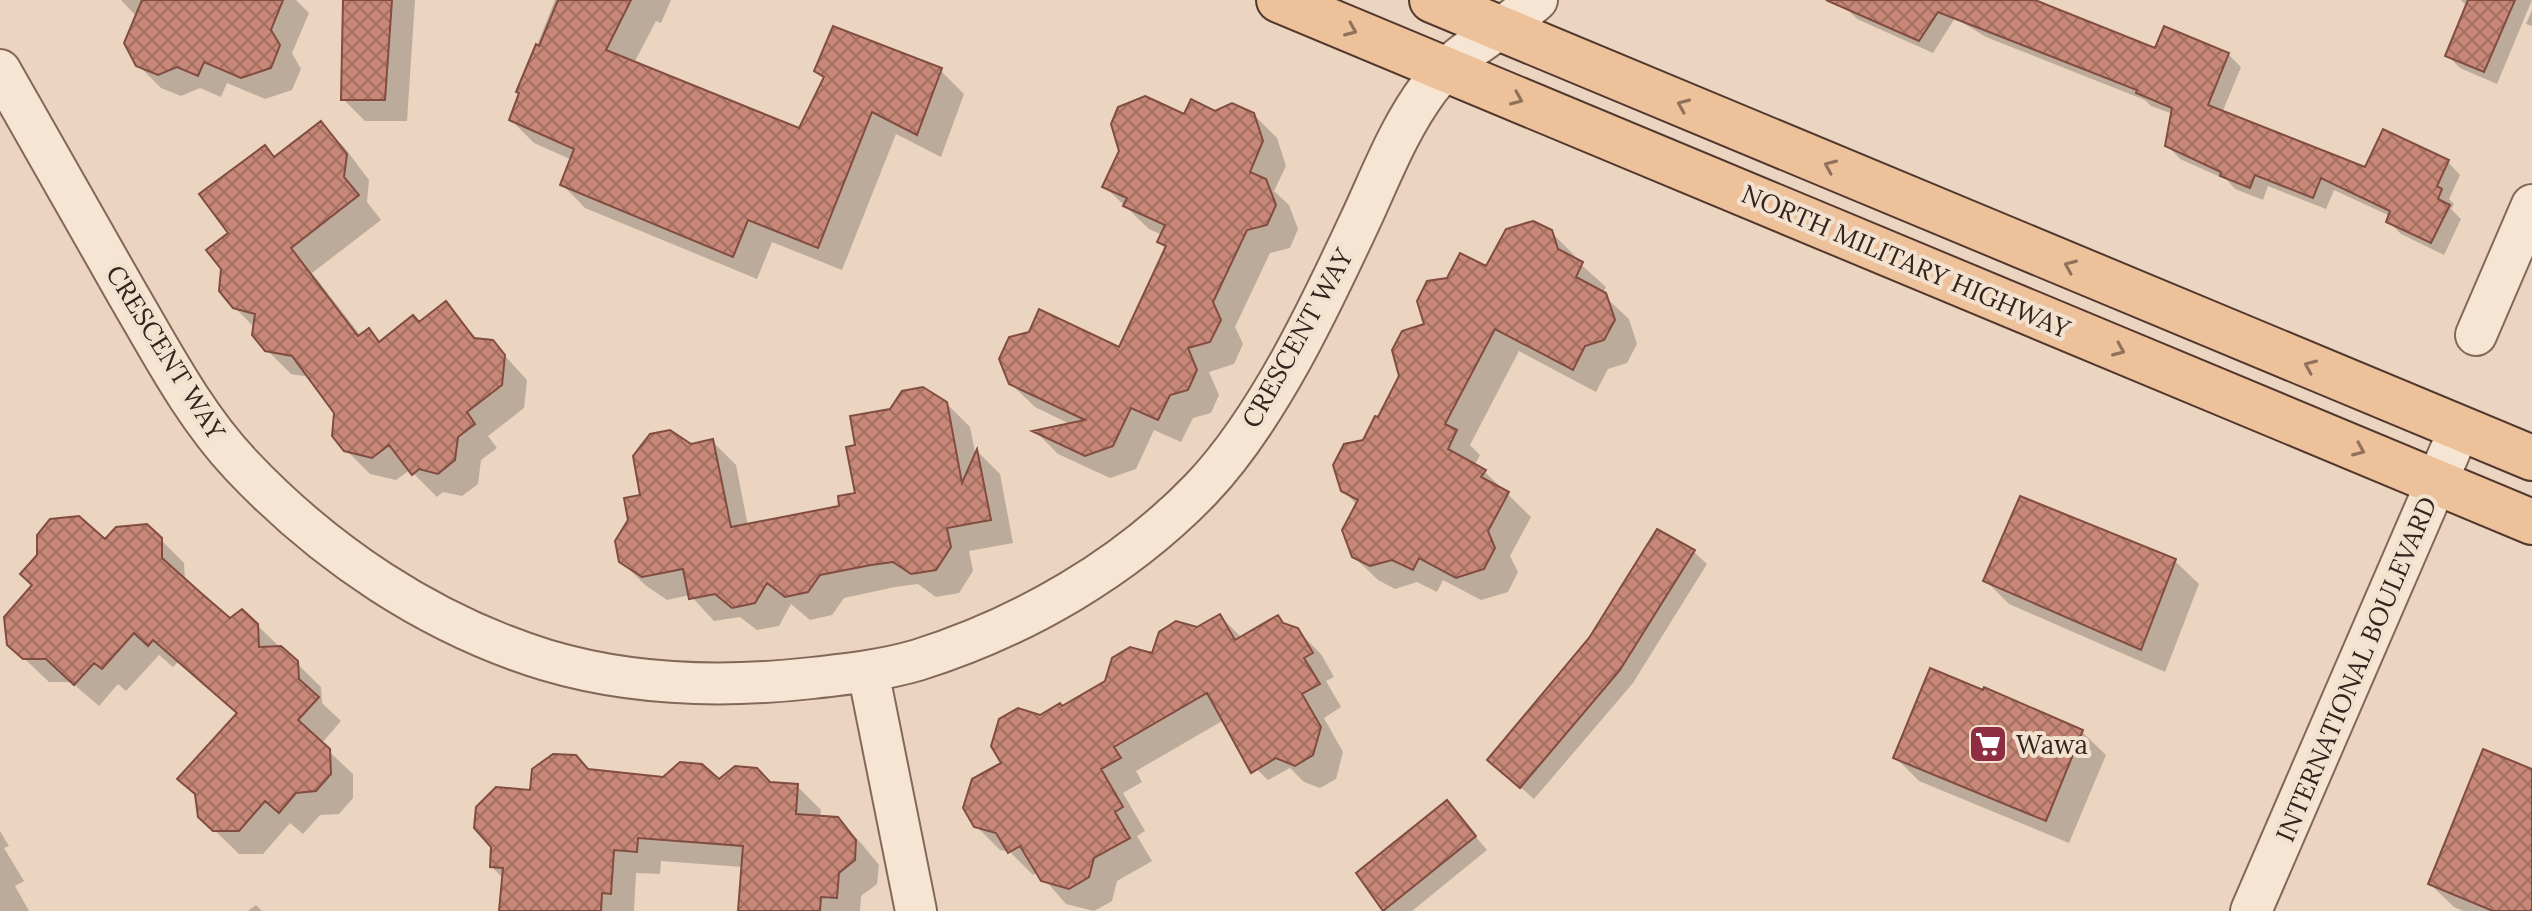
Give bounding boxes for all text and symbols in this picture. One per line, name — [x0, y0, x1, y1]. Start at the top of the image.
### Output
one-way arrow — [1343, 20, 1357, 37]
one-way arrow — [1510, 89, 1524, 106]
one-way arrow — [1677, 98, 1691, 115]
one-way arrow — [1824, 159, 1838, 176]
street label: NORTH MILITARY HIGHWAY — [1737, 177, 2076, 345]
street label: CRESCENT WAY — [1234, 242, 1360, 433]
street label: CRESCENT WAY — [99, 259, 233, 446]
one-way arrow — [2064, 259, 2078, 275]
one-way arrow — [2111, 340, 2125, 356]
one-way arrow — [2304, 359, 2318, 375]
one-way arrow — [2351, 440, 2365, 456]
street label: INTERNATIONAL BOULEVARD — [2268, 491, 2444, 847]
supermarket icon: Wawa — [1967, 723, 2009, 765]
place label: Wawa — [2016, 728, 2088, 761]

